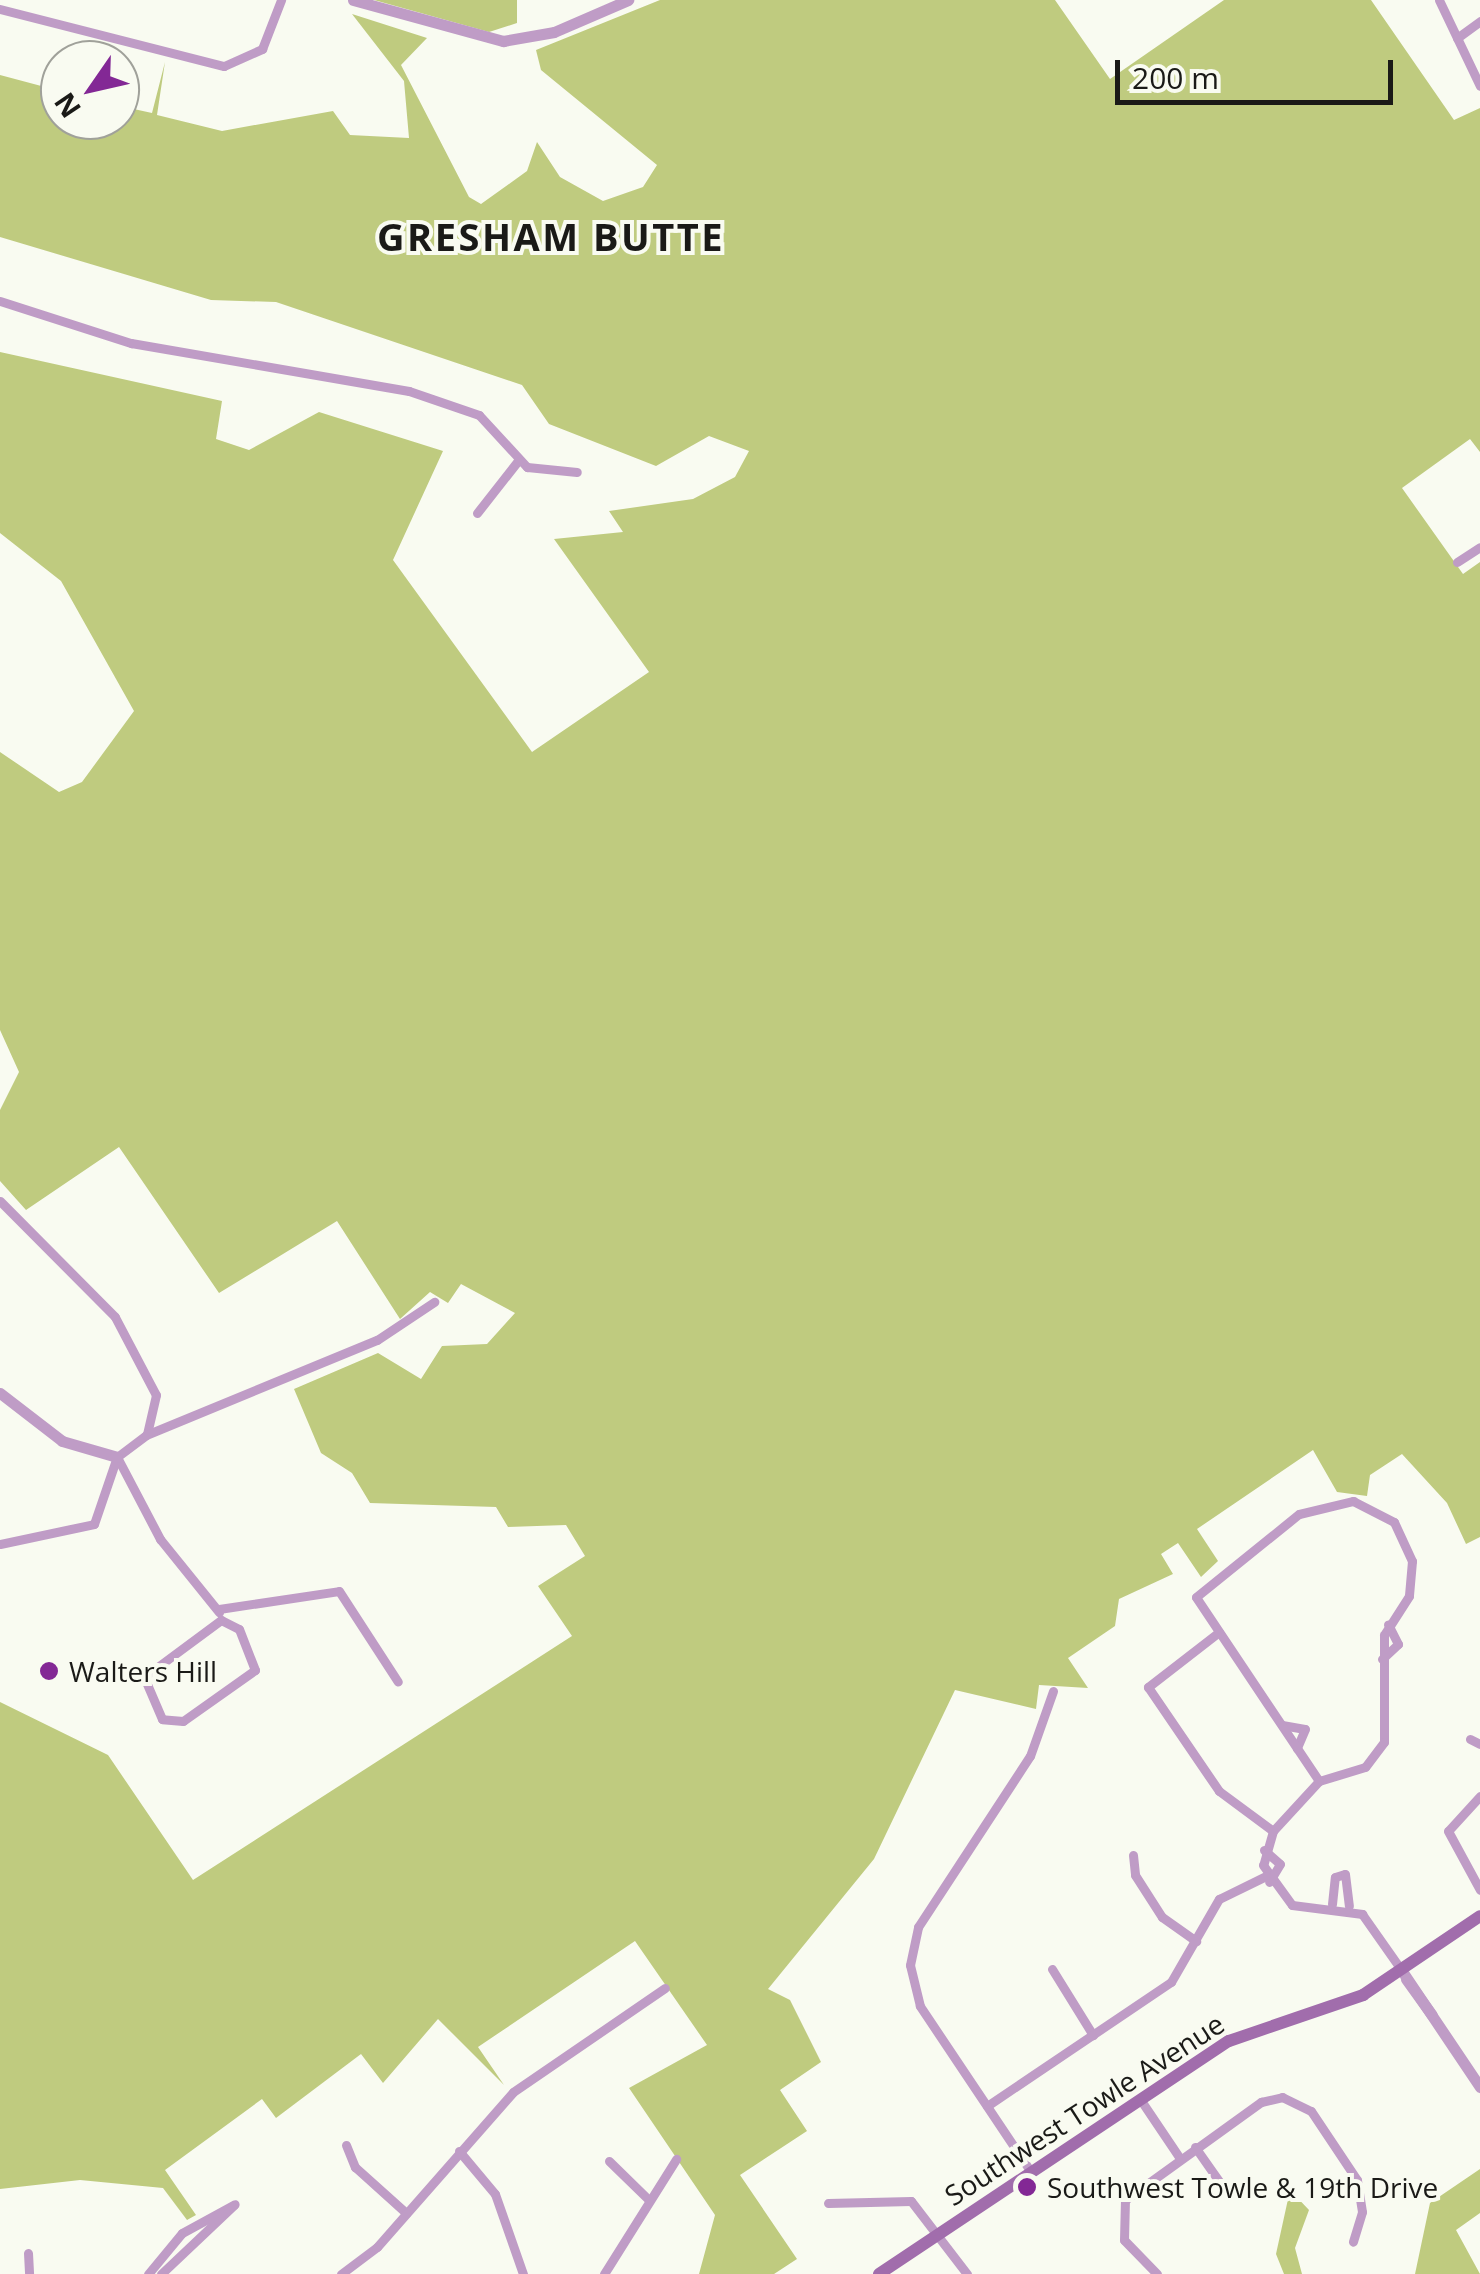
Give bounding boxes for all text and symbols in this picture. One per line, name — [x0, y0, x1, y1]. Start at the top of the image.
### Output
north arrow — [40, 40, 140, 140]
scale bar — [1120, 40, 1398, 102]
text: 200 m — [1132, 57, 1219, 98]
text: N — [45, 86, 89, 126]
district label: GRESHAM BUTTE — [377, 214, 725, 260]
place label: Walters Hill — [69, 1654, 217, 1688]
marker: Walters Hill — [38, 1660, 60, 1682]
street label: Southwest Towle Avenue — [938, 2006, 1230, 2212]
place label: Southwest Towle & 19th Drive — [1047, 2170, 1438, 2204]
marker: Southwest Towle & 19th Drive — [1016, 2176, 1038, 2198]

